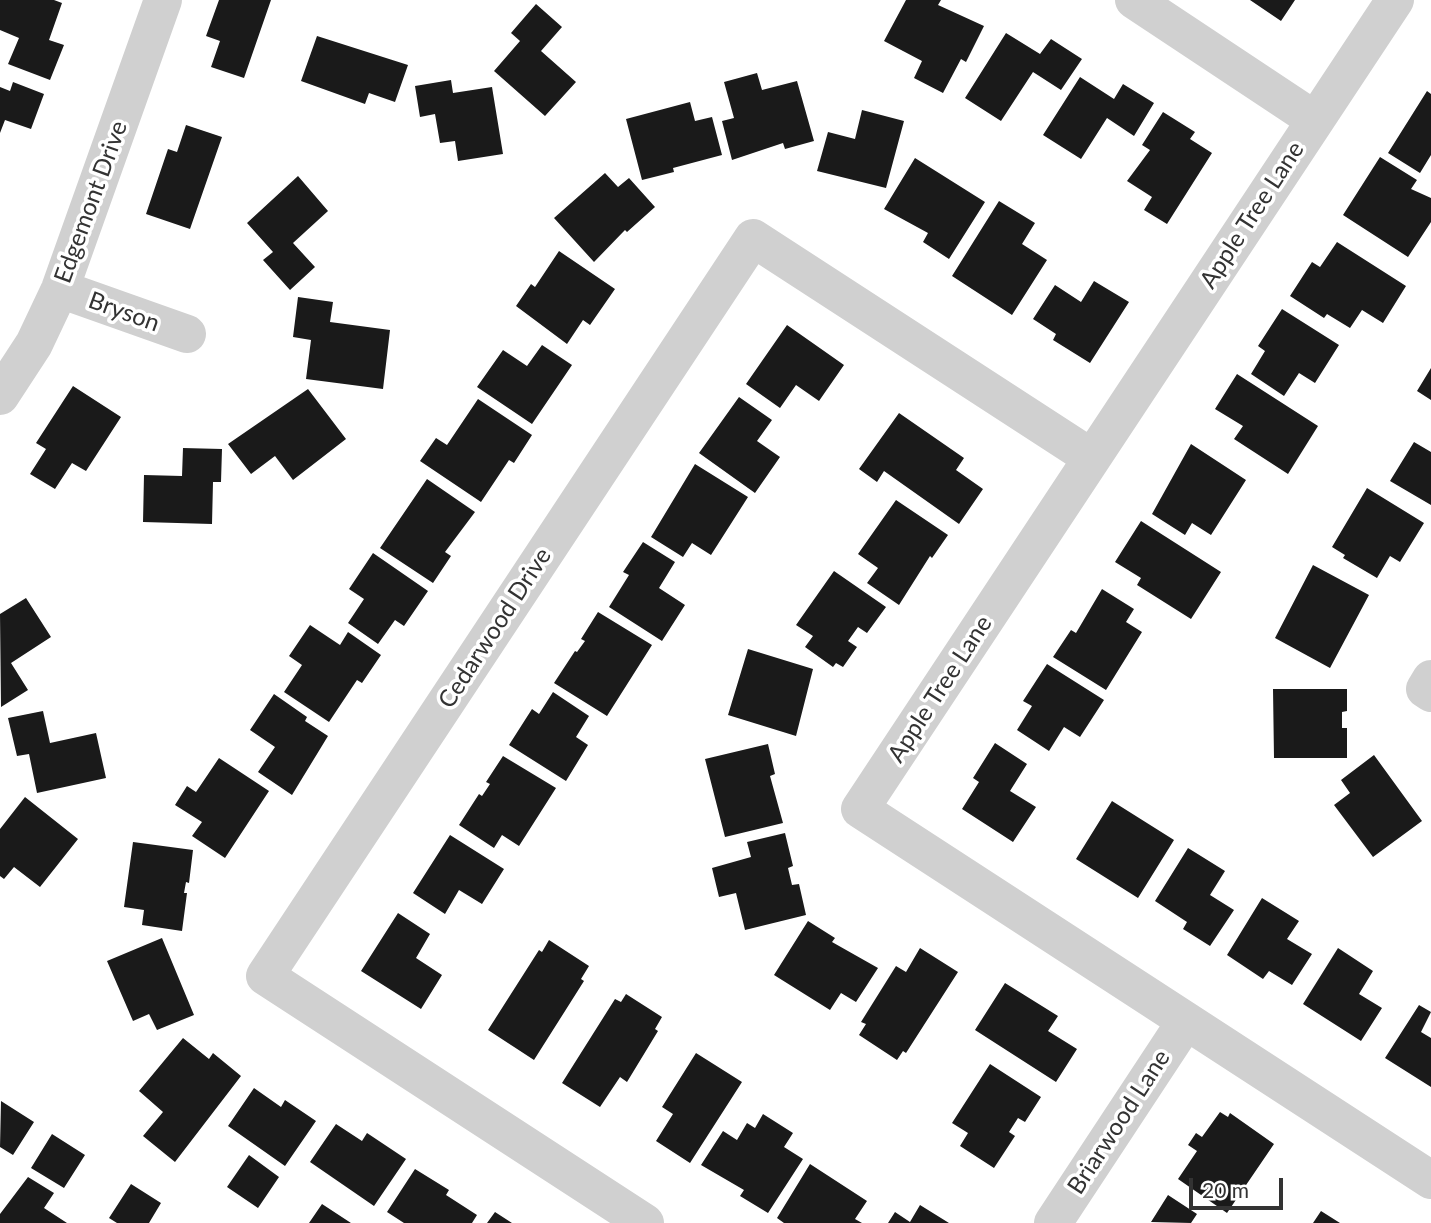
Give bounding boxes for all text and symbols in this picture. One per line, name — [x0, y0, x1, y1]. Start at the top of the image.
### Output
street label: Edgemont Drive — [48, 117, 134, 287]
street label: Apple Tree Lane — [1194, 136, 1310, 294]
street label: Bryson — [85, 286, 163, 338]
street label: Cedarwood Drive — [432, 542, 558, 714]
street label: Apple Tree Lane — [882, 610, 998, 768]
street label: Briarwood Lane — [1062, 1044, 1176, 1200]
scale bar — [1193, 1164, 1288, 1208]
text: 20 m — [1202, 1177, 1249, 1202]

